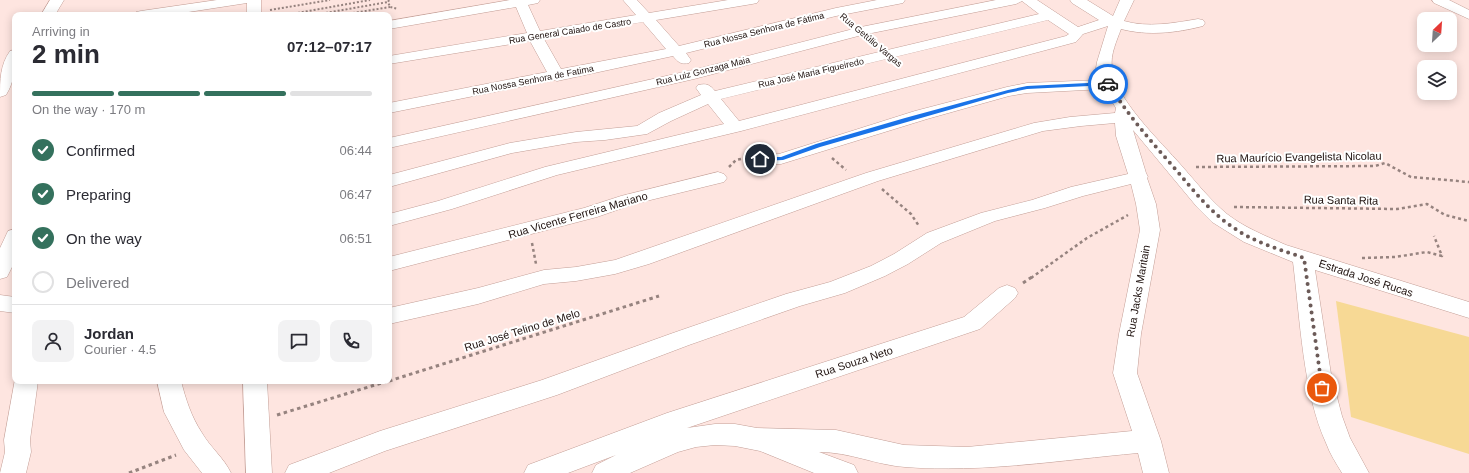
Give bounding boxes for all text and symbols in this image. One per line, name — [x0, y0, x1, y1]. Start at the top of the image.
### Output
street label: Rua Nossa Senhora de Fátima — [703, 10, 825, 50]
street label: Rua Getúlio Vargas — [838, 11, 904, 69]
north arrow — [1417, 12, 1457, 52]
map controls — [1417, 12, 1457, 100]
street label: Rua General Caiado de Castro — [508, 16, 632, 46]
text: Arriving in — [32, 24, 90, 39]
text: 07:12–07:17 — [287, 38, 372, 55]
text: 2 min — [32, 39, 100, 69]
street label: Rua Luiz Gonzaga Maia — [655, 54, 751, 88]
street label: Rua José Maria Figueiredo — [757, 56, 865, 90]
button: layers — [1417, 60, 1457, 100]
street label: Rua Nossa Senhora de Fatima — [471, 63, 595, 97]
courier — [1088, 64, 1128, 104]
icon: car — [1097, 73, 1119, 95]
text: On the way · 170 m — [32, 102, 145, 117]
icon: check — [32, 139, 54, 161]
text: Confirmed — [66, 142, 135, 159]
pin — [743, 142, 777, 176]
text: 06:44 — [339, 143, 372, 158]
icon: home — [749, 148, 771, 170]
street label: Rua Maurício Evangelista Nicolau — [1216, 150, 1382, 164]
icon: check — [32, 183, 54, 205]
text: Preparing — [66, 186, 131, 203]
text: 06:47 — [339, 187, 372, 202]
street label: Rua Vicente Ferreira Mariano — [507, 189, 649, 241]
street label: Rua Santa Rita — [1304, 193, 1379, 207]
icon: check — [32, 227, 54, 249]
text: On the way — [66, 230, 142, 247]
text: 06:51 — [339, 231, 372, 246]
street label: Rua Jacks Maritain — [1124, 244, 1152, 338]
street label: Estrada José Rucas — [1317, 257, 1415, 299]
text: Delivered — [66, 274, 129, 291]
street label: Rua José Telino de Melo — [463, 307, 581, 353]
button: person — [32, 320, 74, 362]
button: chat — [278, 320, 320, 362]
button: phone — [330, 320, 372, 362]
text: Jordan — [84, 325, 134, 342]
text: Courier · 4.5 — [84, 342, 156, 357]
street label: Rua Souza Neto — [814, 344, 894, 380]
pin — [1305, 371, 1339, 405]
icon: bag — [1311, 377, 1333, 399]

